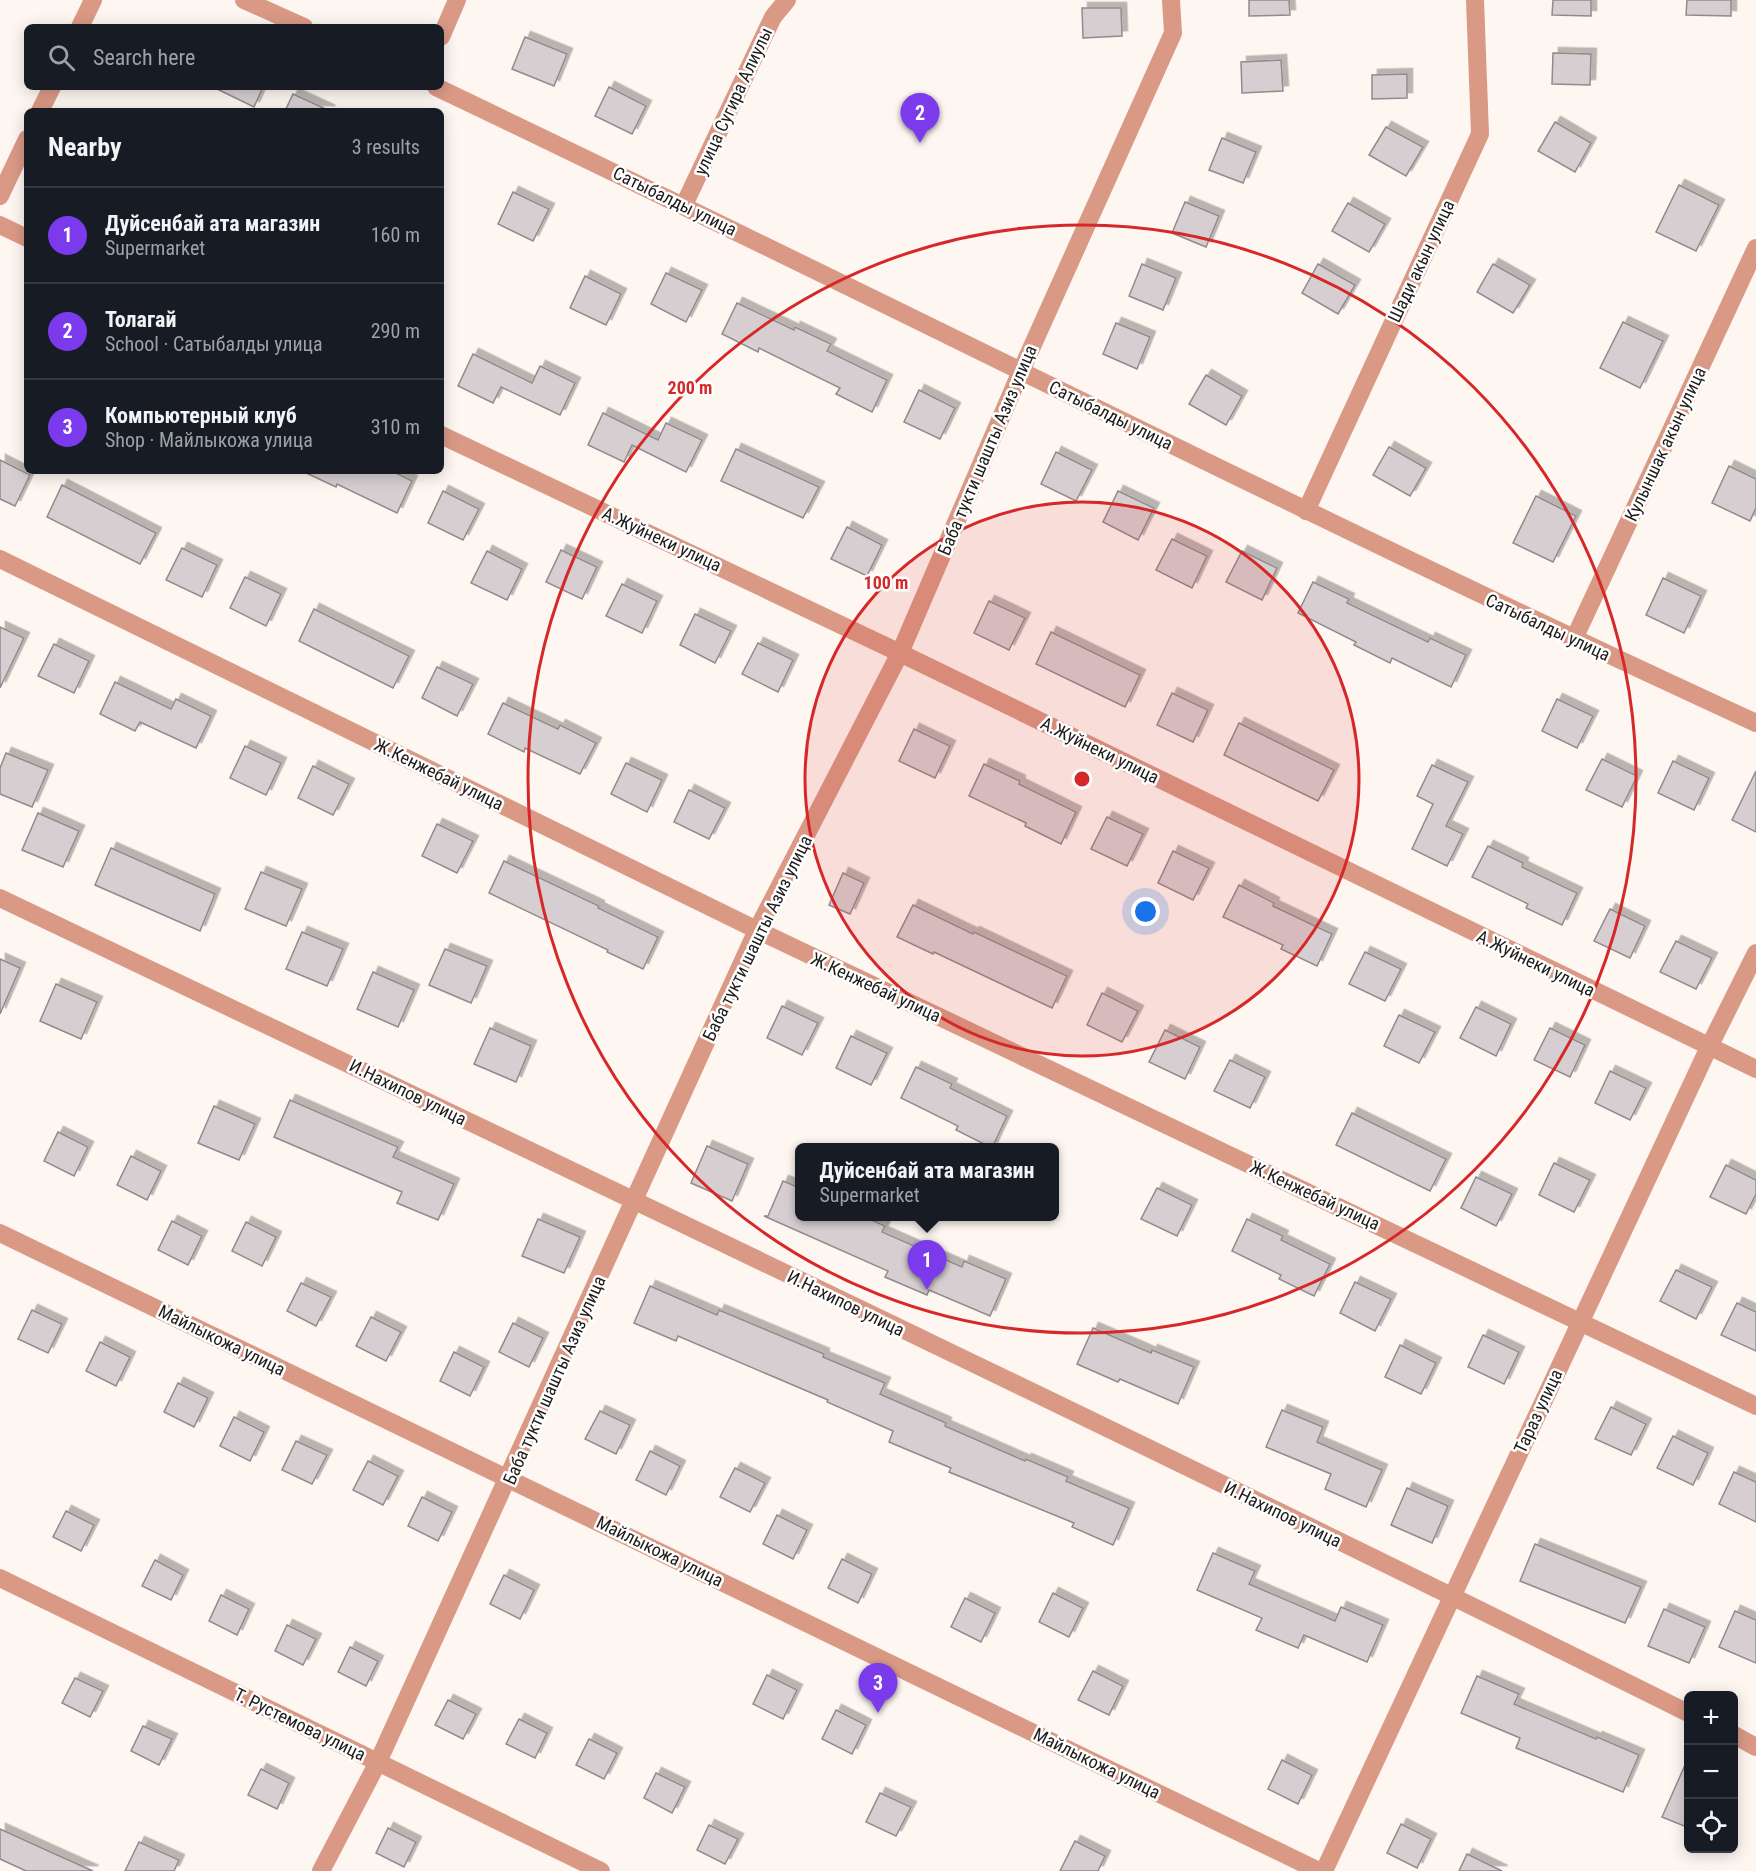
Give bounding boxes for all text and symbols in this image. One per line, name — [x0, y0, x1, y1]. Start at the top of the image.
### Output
search box — [24, 24, 444, 90]
street label: улица Сугира Алиулы — [690, 24, 776, 178]
icon: search — [45, 41, 78, 74]
text: Search here — [93, 45, 195, 70]
pin: 2 — [900, 94, 940, 143]
text: Nearby — [48, 132, 122, 162]
text: 3 results — [352, 135, 420, 159]
street label: Сатыбалды улица — [610, 162, 740, 240]
street label: Шади акын улица — [1383, 196, 1459, 326]
text: Дуйсенбай ата магазин — [105, 211, 320, 236]
text: 1 — [62, 223, 73, 247]
text: 160 m — [371, 223, 420, 247]
text: Supermarket — [105, 236, 205, 260]
text: Толагай — [105, 307, 176, 332]
text: 2 — [62, 319, 73, 343]
text: 290 m — [371, 319, 420, 343]
text: School · Сатыбалды улица — [105, 332, 323, 356]
street label: Баба тукти шашты Азиз улица — [933, 342, 1041, 558]
street label: Кулыншак акын улица — [1620, 363, 1710, 525]
street label: Сатыбалды улица — [1046, 376, 1176, 454]
text: 200 m — [668, 377, 712, 398]
text: Компьютерный клуб — [105, 403, 297, 428]
text: 3 — [62, 415, 73, 439]
text: 310 m — [371, 415, 420, 439]
text: Shop · Майлыкожа улица — [105, 428, 313, 452]
street label: А.Жуйнеки улица — [599, 502, 725, 576]
text: 100 m — [864, 572, 908, 593]
street label: Сатыбалды улица — [1483, 589, 1613, 665]
street label: А.Жуйнеки улица — [1037, 712, 1163, 788]
street label: Ж.Кенжебай улица — [371, 734, 507, 814]
centre of rings — [1072, 769, 1092, 789]
street label: Баба тукти шашты Азиз улица — [698, 832, 816, 1044]
your location — [1131, 897, 1160, 926]
street label: А.Жуйнеки улица — [1473, 925, 1599, 1001]
street label: Ж.Кенжебай улица — [808, 948, 944, 1026]
street label: И.Нахипов улица — [346, 1055, 470, 1129]
popup — [795, 1143, 1059, 1221]
street label: Ж.Кенжебай улица — [1247, 1156, 1383, 1234]
text: Дуйсенбай ата магазин — [819, 1158, 1035, 1183]
text: Supermarket — [819, 1183, 920, 1207]
pin: 1 — [908, 1240, 946, 1290]
street label: И.Нахипов улица — [784, 1266, 908, 1340]
street label: Баба тукти шашты Азиз улица — [498, 1272, 610, 1488]
street label: Майлыкожа улица — [155, 1300, 289, 1380]
street label: Тараз улица — [1509, 1366, 1567, 1456]
street label: И.Нахипов улица — [1221, 1477, 1345, 1551]
street label: Майлыкожа улица — [593, 1511, 727, 1591]
pin: 3 — [858, 1664, 898, 1713]
street label: Т. Рустемова улица — [231, 1683, 369, 1765]
map controls — [1684, 1691, 1738, 1853]
button: + — [1684, 1691, 1738, 1745]
street label: Майлыкожа улица — [1030, 1723, 1164, 1803]
button: − — [1684, 1745, 1738, 1799]
button: locate — [1684, 1799, 1738, 1853]

